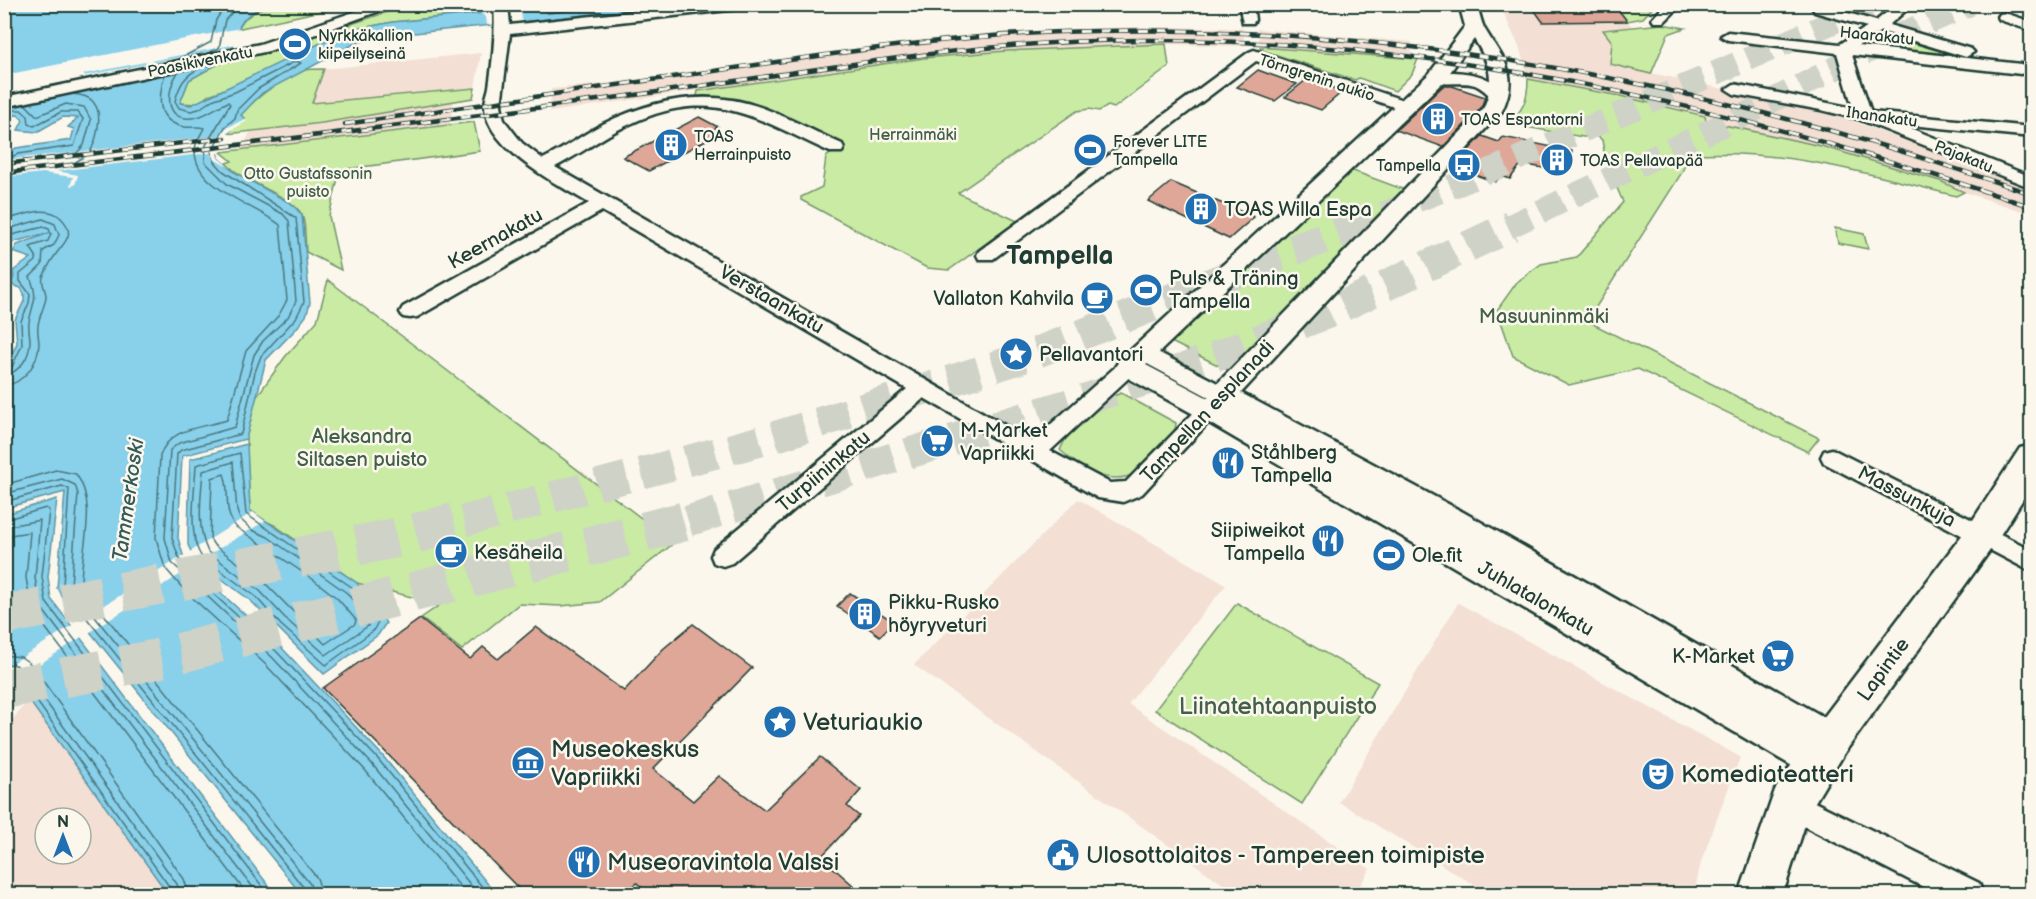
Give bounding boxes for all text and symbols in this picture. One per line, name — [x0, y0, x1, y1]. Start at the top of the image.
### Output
street label: Haarakatu — [1839, 23, 1915, 50]
sports icon: Nyrkkäkallion kiipeilyseinä — [277, 26, 313, 62]
place label: Nyrkkäkallion kiipeilyseinä — [318, 27, 413, 64]
street label: Paasikivenkatu — [146, 43, 254, 82]
street label: Törngrenin aukio — [1256, 51, 1377, 106]
building icon: TOAS Espantorni — [1420, 101, 1456, 137]
street label: Ihanakatu — [1845, 103, 1918, 132]
place label: TOAS Espantorni — [1461, 111, 1583, 130]
park label: Herrainmäki — [869, 126, 957, 145]
building icon: TOAS Herrainpuisto — [653, 127, 689, 163]
place label: TOAS Herrainpuisto — [694, 128, 791, 165]
sports icon: Forever LITE Tampella — [1072, 132, 1108, 168]
place label: Forever LITE Tampella — [1113, 133, 1207, 170]
street label: Pajakatu — [1931, 137, 1996, 178]
building icon: TOAS Pellavapää — [1539, 142, 1575, 178]
bus stop icon: Tampella — [1446, 147, 1482, 183]
place label: TOAS Pellavapää — [1580, 152, 1703, 171]
place label: Tampella — [1376, 157, 1441, 176]
park label: Otto Gustafssonin puisto — [244, 165, 372, 202]
building icon: TOAS Willa Espa — [1183, 191, 1219, 227]
place label: TOAS Willa Espa — [1224, 198, 1372, 222]
street label: Keernakatu — [444, 203, 547, 275]
district label: Tampella — [1007, 241, 1113, 272]
street label: Verstaankatu — [715, 260, 828, 340]
place label: Puls & Träning Tampella — [1169, 267, 1298, 314]
sports icon: Puls & Träning Tampella — [1128, 272, 1164, 308]
cafe icon: Vallaton Kahvila — [1079, 280, 1115, 316]
place label: Vallaton Kahvila — [933, 287, 1074, 311]
park label: Masuuninmäki — [1479, 305, 1609, 329]
place icon: Pellavantori — [998, 336, 1034, 372]
street label: Tampellan esplanadi — [1136, 336, 1280, 488]
place label: Pellavantori — [1039, 343, 1144, 367]
place label: M-Market Vapriikki — [960, 419, 1048, 466]
supermarket icon: M-Market Vapriikki — [919, 423, 955, 459]
park label: Aleksandra Siltasen puisto — [297, 425, 427, 472]
street label: Turpiininkatu — [772, 426, 875, 518]
water label: Tammerkoski — [108, 436, 150, 563]
place label: Ståhlberg Tampella — [1251, 441, 1337, 488]
restaurant icon: Ståhlberg Tampella — [1210, 445, 1246, 481]
street label: Massunkuja — [1853, 461, 1960, 533]
place label: Siipiweikot Tampella — [1211, 519, 1305, 566]
restaurant icon: Siipiweikot Tampella — [1310, 523, 1346, 559]
cafe icon: Kesäheila — [433, 534, 469, 570]
sports icon: Ole.fit — [1371, 537, 1407, 573]
place label: Kesäheila — [474, 541, 563, 565]
place label: Ole.fit — [1412, 544, 1462, 568]
street label: Juhlatalonkatu — [1473, 556, 1598, 642]
place label: Pikku-Rusko höyryveturi — [888, 591, 999, 638]
building icon: Pikku-Rusko höyryveturi — [847, 596, 883, 632]
street label: Lapintie — [1853, 633, 1915, 706]
supermarket icon: K-Market — [1760, 638, 1796, 674]
place label: K-Market — [1672, 645, 1755, 669]
park label: Liinatehtaanpuisto — [1179, 692, 1377, 721]
place icon: Veturiaukio — [762, 704, 798, 740]
place label: Veturiaukio — [803, 708, 923, 737]
place label: Museokeskus Vapriikki — [551, 735, 699, 792]
museum icon: Museokeskus Vapriikki — [510, 745, 546, 781]
theatre icon: Komediateatteri — [1640, 756, 1676, 792]
place label: Komediateatteri — [1681, 760, 1854, 789]
north arrow — [33, 806, 93, 866]
text: N — [57, 813, 69, 832]
public building icon: Ulosottolaitos - Tampereen toimipiste — [1045, 837, 1081, 873]
place label: Ulosottolaitos - Tampereen toimipiste — [1086, 841, 1485, 870]
restaurant icon: Museoravintola Valssi — [566, 844, 602, 880]
place label: Museoravintola Valssi — [607, 848, 839, 877]

